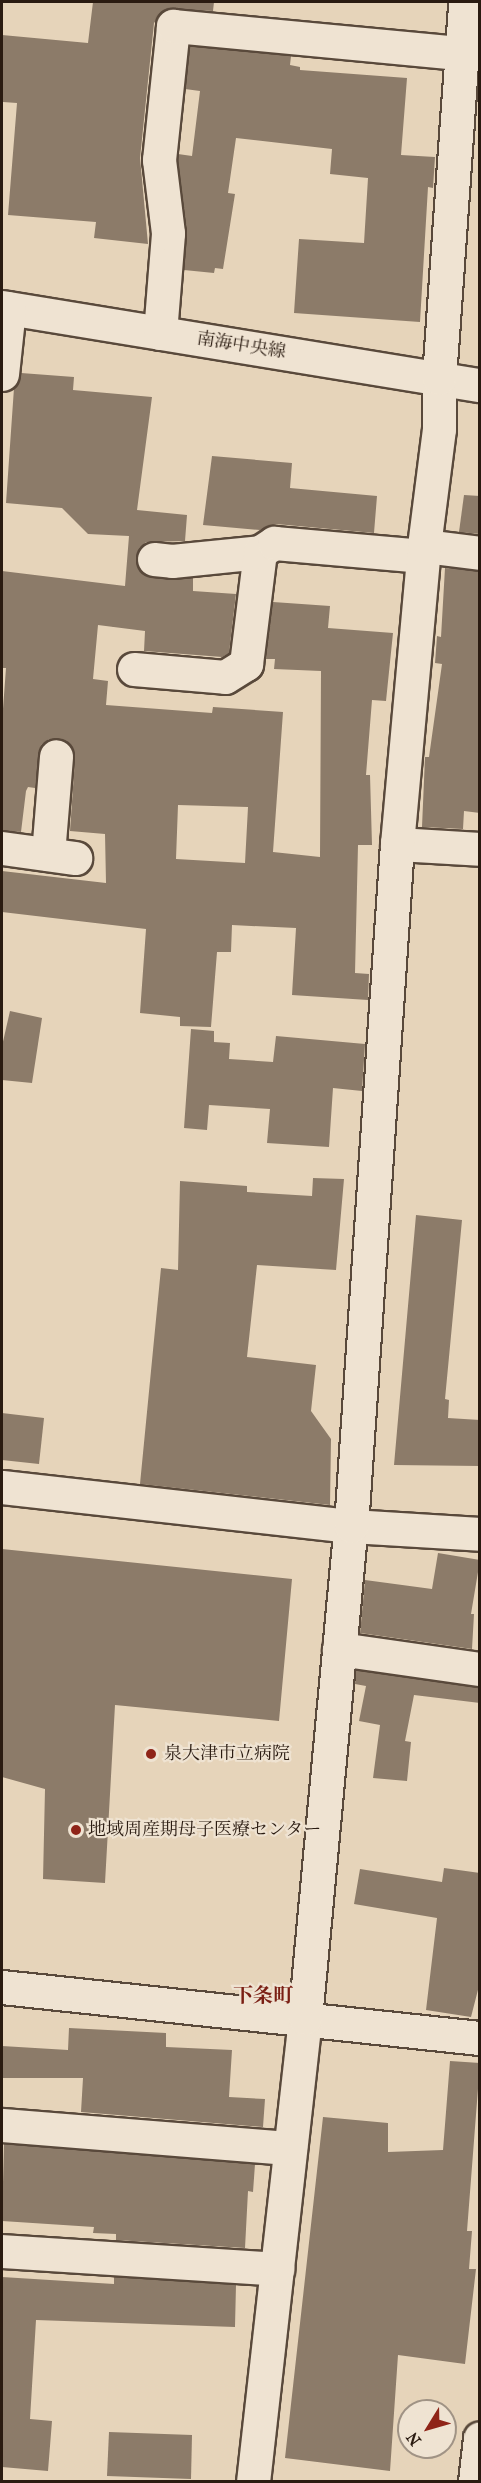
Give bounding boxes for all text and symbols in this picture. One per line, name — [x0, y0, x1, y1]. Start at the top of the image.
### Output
street label: 南海中央線 — [195, 328, 287, 364]
place label: 泉大津市立病院 — [164, 1743, 290, 1765]
marker: 泉大津市立病院 — [142, 1745, 160, 1763]
place label: 地域周産期母子医療センター — [88, 1819, 322, 1841]
marker: 地域周産期母子医療センター — [69, 1823, 83, 1837]
district label: 下条町 — [233, 1983, 293, 2007]
north arrow — [397, 2399, 457, 2459]
text: N — [403, 2428, 425, 2450]

